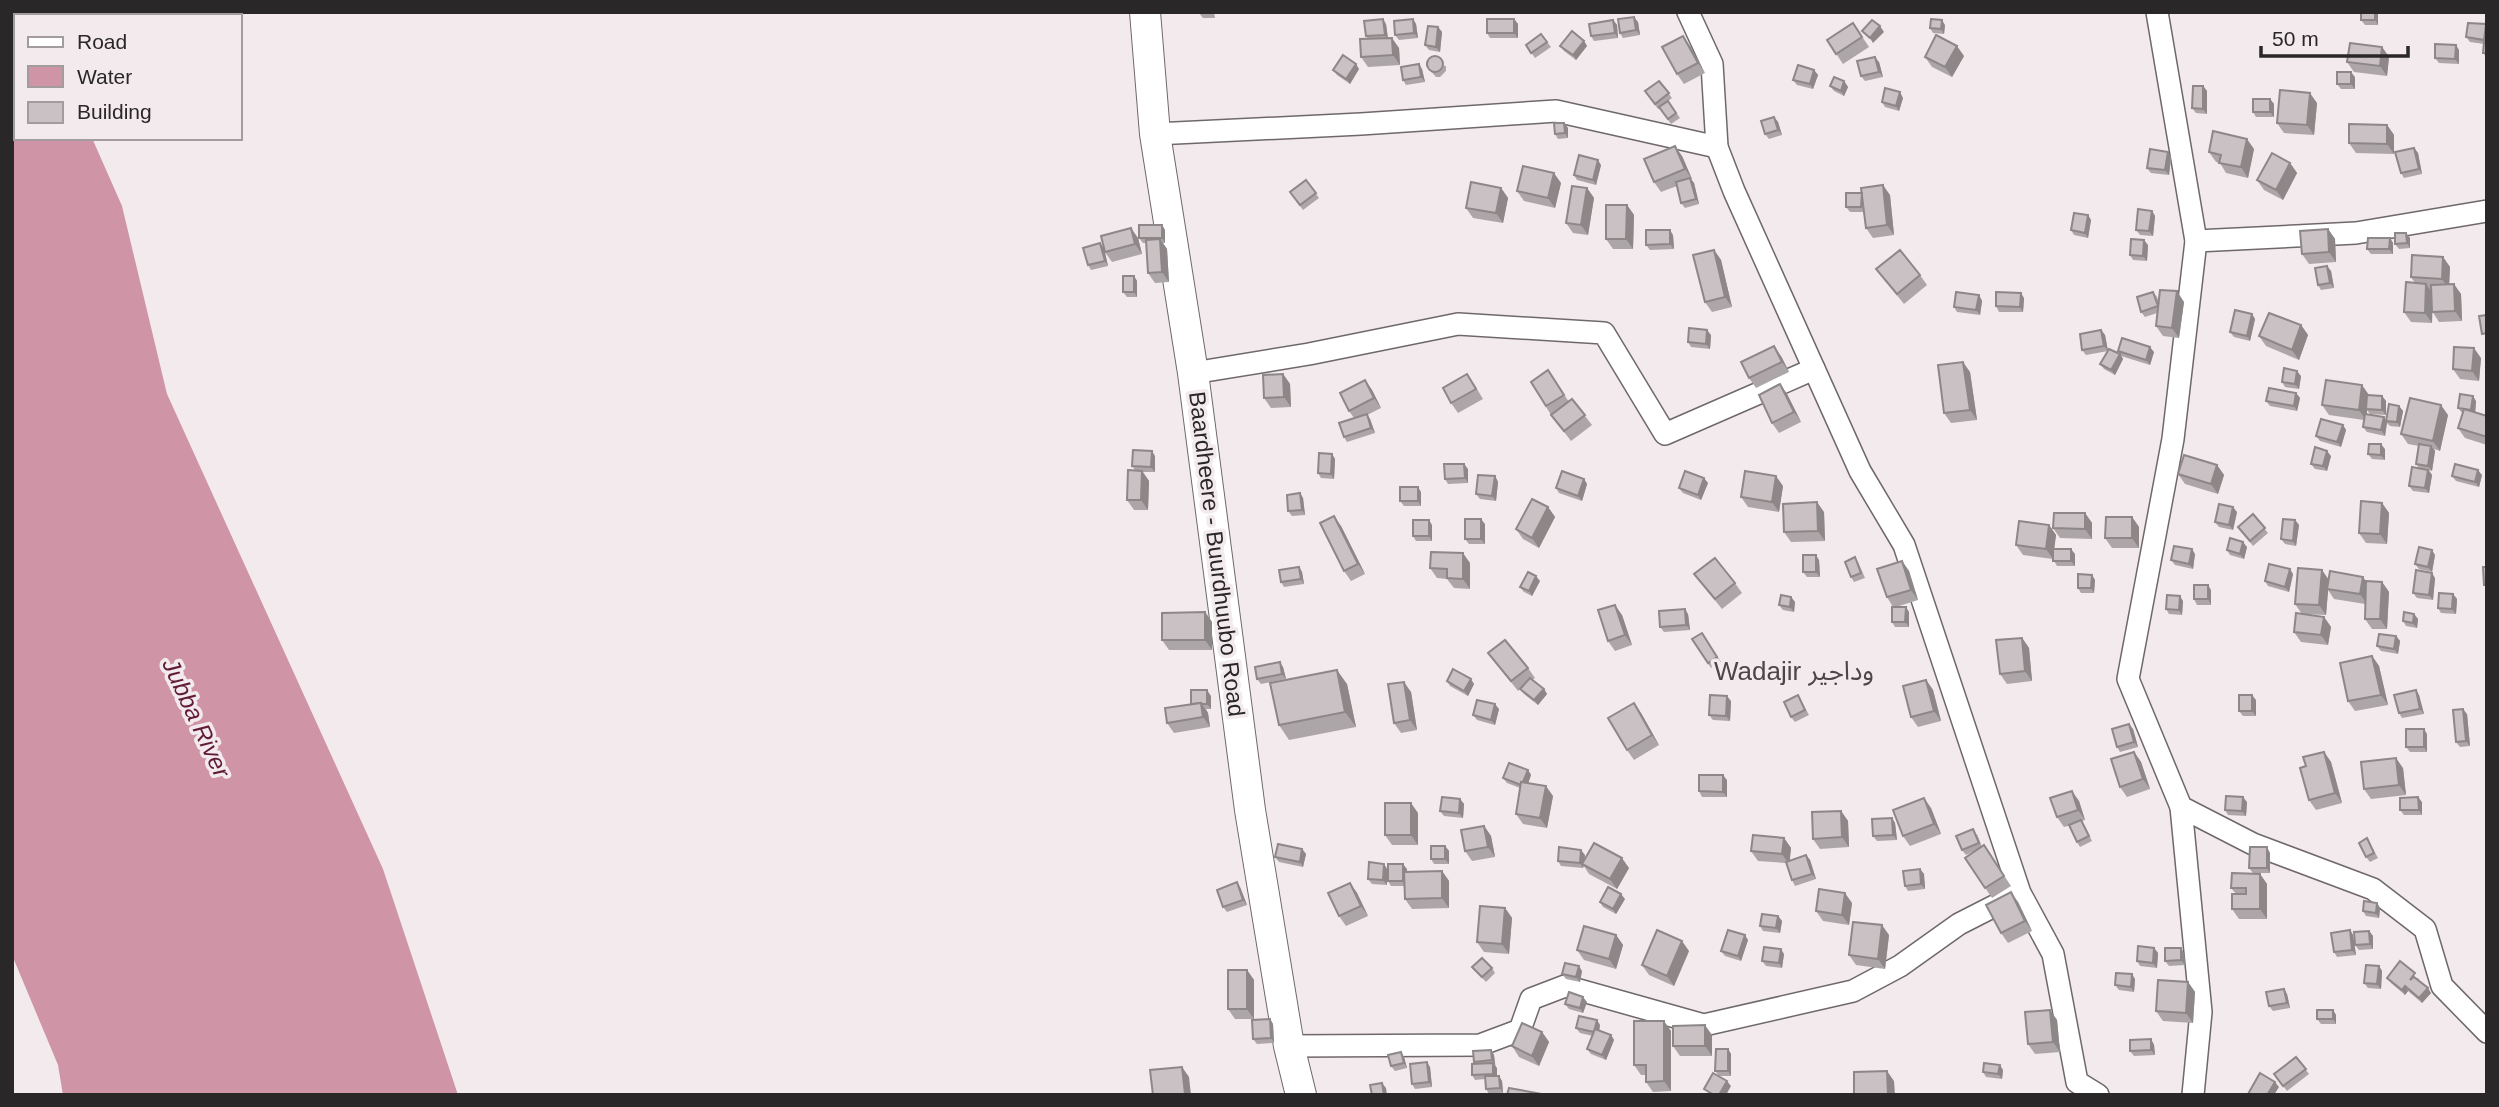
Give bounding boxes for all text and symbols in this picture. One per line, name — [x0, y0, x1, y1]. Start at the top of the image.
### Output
legend — [14, 14, 242, 140]
scale bar — [2261, 14, 2408, 58]
text: 50 m — [2272, 27, 2319, 50]
text: Road — [77, 30, 127, 53]
text: Water — [77, 65, 132, 88]
text: Building — [77, 100, 152, 123]
street label: Baardheere - Buurdhuubo Road — [1184, 390, 1250, 718]
water label: Jubba River — [157, 653, 236, 782]
district label: Wadajir وداجير — [1714, 656, 1874, 686]

